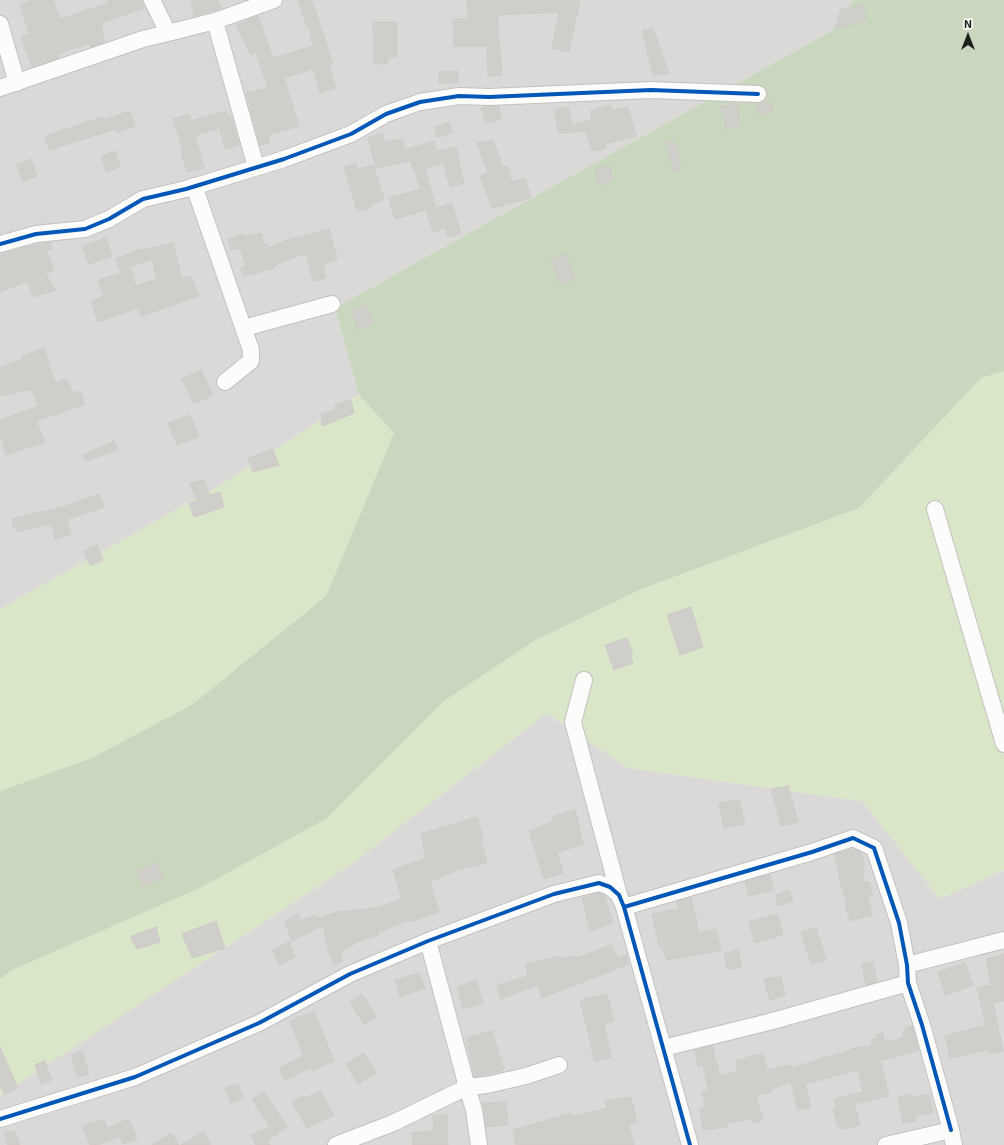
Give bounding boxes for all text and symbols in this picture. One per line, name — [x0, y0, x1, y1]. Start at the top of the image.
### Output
north arrow — [948, 16, 988, 56]
text: N — [964, 17, 972, 30]

